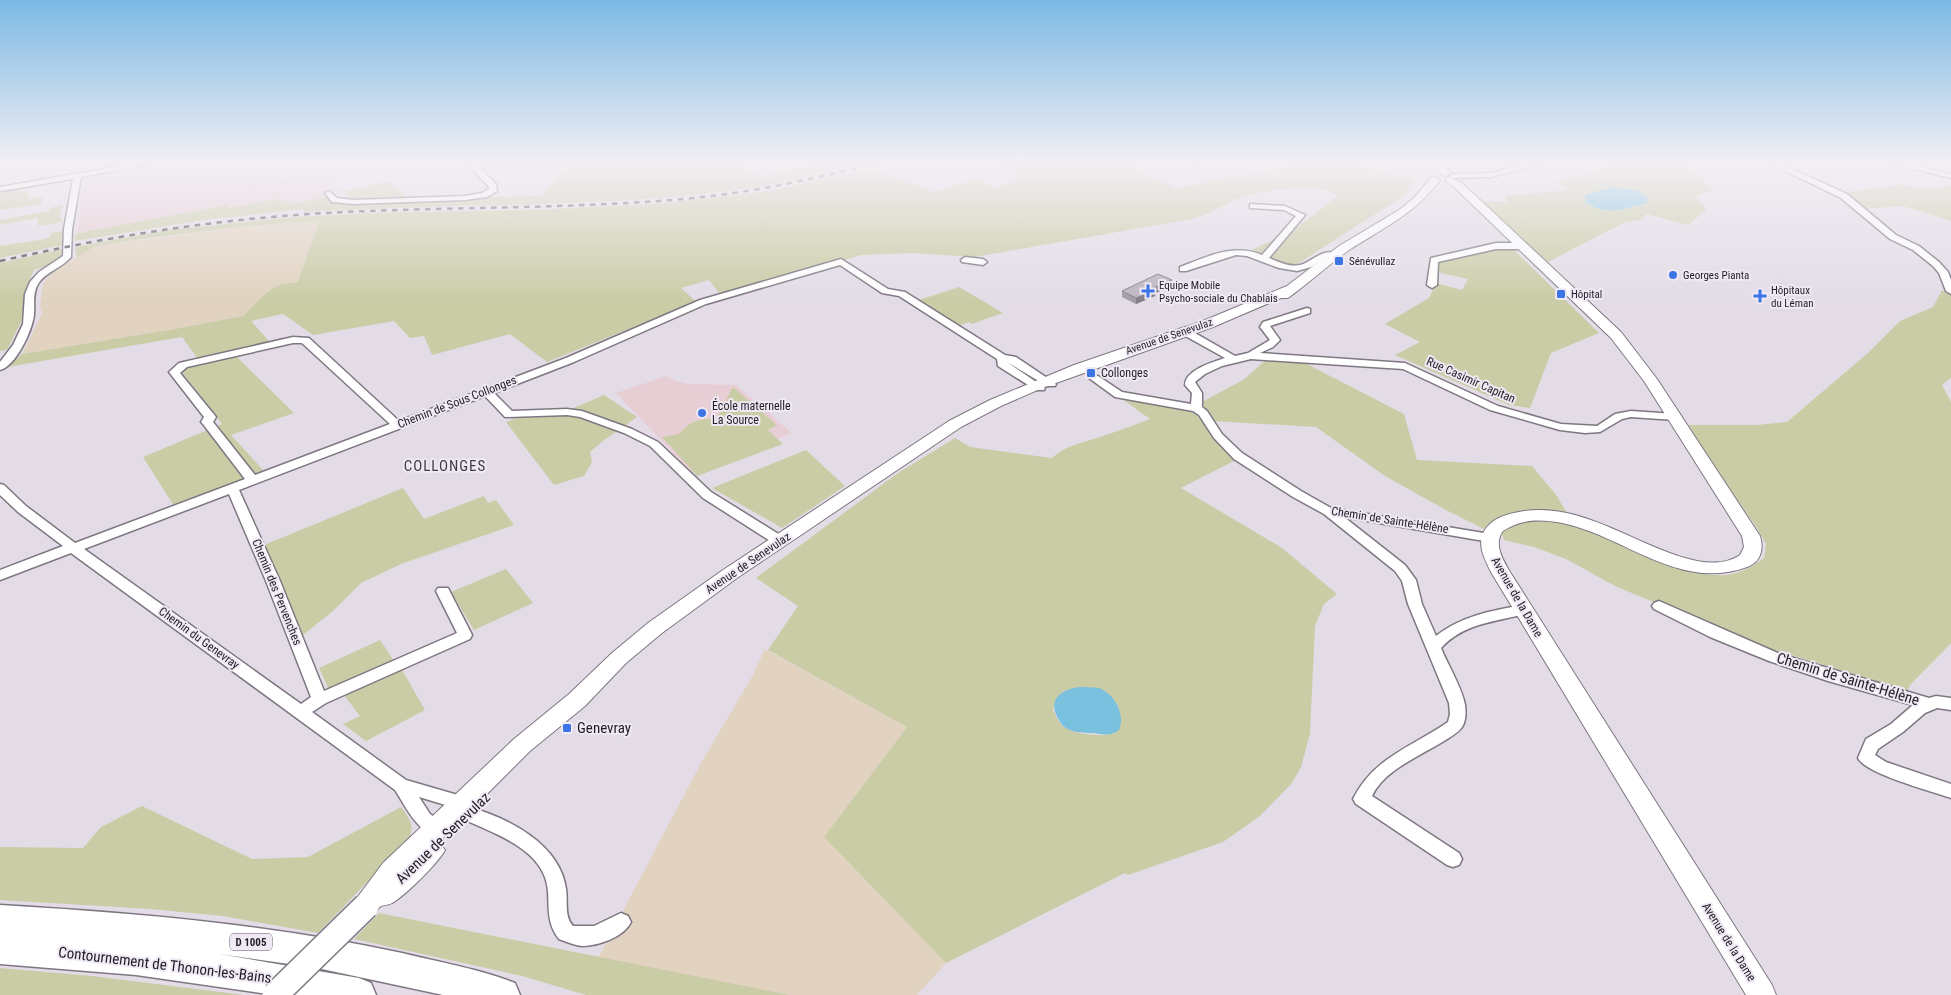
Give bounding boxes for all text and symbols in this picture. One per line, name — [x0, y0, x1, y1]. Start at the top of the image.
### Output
marker: Sénévullaz — [1333, 255, 1345, 267]
place label: Sénévullaz — [1349, 255, 1396, 268]
marker: Georges Pianta — [1667, 269, 1679, 281]
place label: Georges Pianta — [1683, 269, 1749, 282]
place label: Equipe Mobile Psycho-sociale du Chablais — [1159, 279, 1278, 305]
marker: Equipe Mobile Psycho-sociale du Chablais — [1141, 284, 1155, 298]
place label: Hôpitaux du Léman — [1771, 284, 1814, 310]
marker: Hôpital — [1555, 288, 1567, 300]
place label: Hôpital — [1571, 288, 1602, 301]
marker: Hôpitaux du Léman — [1753, 289, 1767, 303]
street label: Avenue de Senevulaz — [1124, 315, 1215, 357]
street label: Rue Casimir Capitan — [1424, 354, 1518, 406]
place label: Collonges — [1101, 366, 1148, 380]
marker: Collonges — [1085, 367, 1097, 379]
street label: Chemin de Sous Collonges — [396, 373, 518, 431]
place label: École maternelle La Source — [712, 398, 791, 427]
marker: École maternelle La Source — [696, 407, 708, 419]
district label: COLLONGES — [404, 457, 486, 475]
street label: Chemin de Sainte-Hélène — [1330, 504, 1450, 536]
street label: Avenue de Senevulaz — [703, 529, 793, 597]
street label: Chemin des Pervenches — [249, 537, 305, 647]
street label: Avenue de la Dame — [1488, 554, 1546, 640]
street label: Chemin du Genevray — [156, 604, 242, 672]
street label: Chemin de Sainte-Hélène — [1775, 649, 1921, 709]
place label: Genevray — [577, 719, 631, 737]
marker: Genevray — [561, 722, 573, 734]
street label: Avenue de Senevulaz — [392, 788, 494, 888]
street label: Avenue de la Dame — [1699, 900, 1759, 984]
road number: D 1005 — [230, 934, 272, 950]
street label: Contournement de Thonon-les-Bains — [57, 943, 273, 987]

